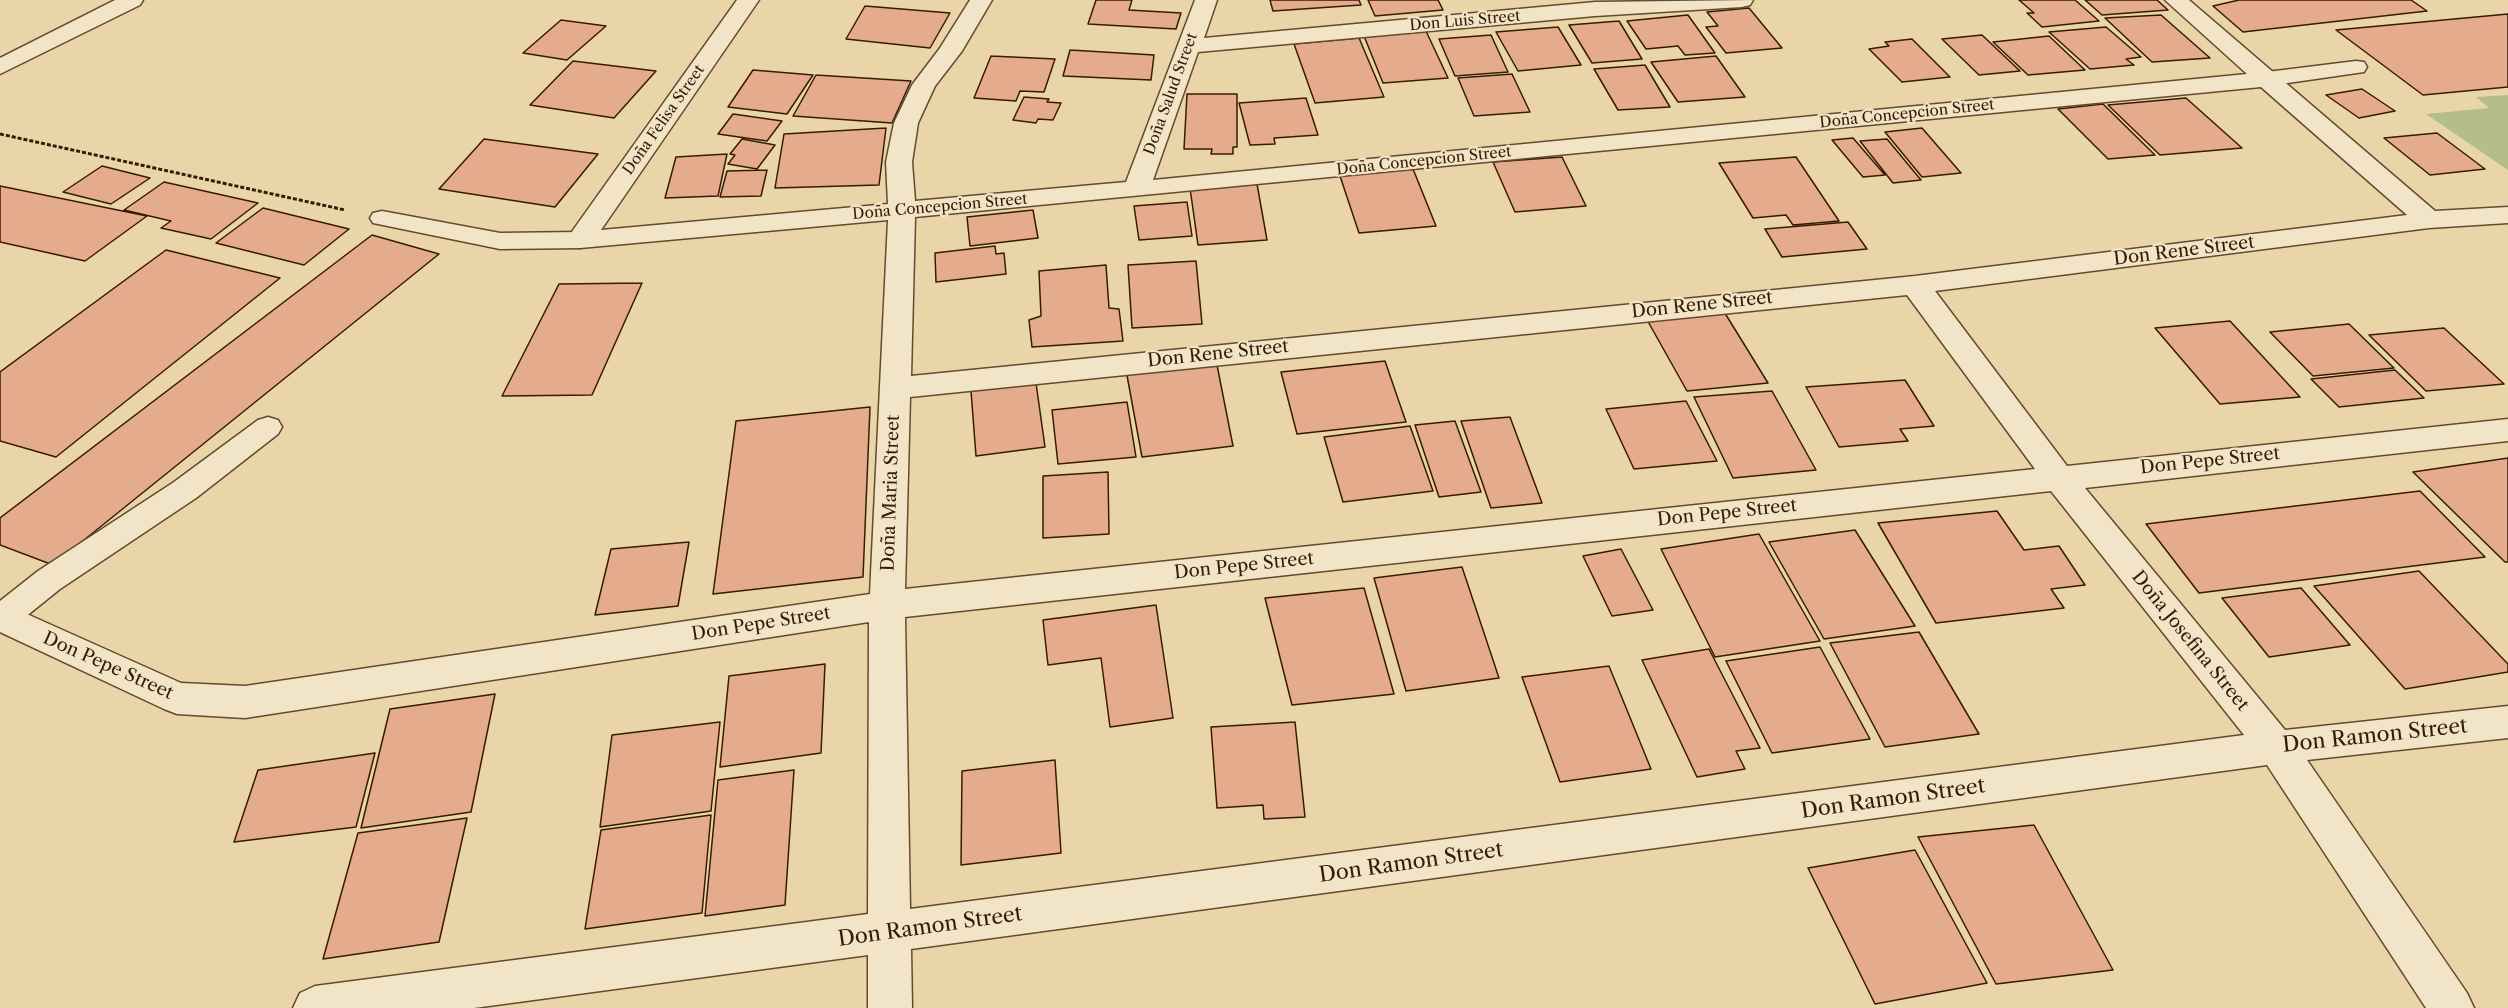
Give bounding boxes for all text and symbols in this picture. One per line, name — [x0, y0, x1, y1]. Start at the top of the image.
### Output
street label: Don Luis Street — [1409, 7, 1521, 35]
street label: Doña Salud Street — [1141, 30, 1201, 158]
street label: Doña Felisa Street — [619, 62, 709, 178]
street label: Doña Concepcion Street — [1819, 96, 1995, 132]
street label: Doña Concepcion Street — [1336, 143, 1512, 179]
street label: Doña Concepcion Street — [852, 190, 1028, 224]
street label: Don Rene Street — [2112, 232, 2256, 270]
street label: Don Rene Street — [1630, 287, 1774, 323]
street label: Don Rene Street — [1146, 336, 1290, 372]
street label: Doña Maria Street — [877, 414, 905, 572]
street label: Don Pepe Street — [2139, 443, 2281, 479]
street label: Don Pepe Street — [1656, 495, 1798, 531]
street label: Don Pepe Street — [1173, 548, 1315, 584]
street label: Doña Josefina Street — [2127, 567, 2253, 715]
street label: Don Pepe Street — [690, 602, 832, 646]
street label: Don Pepe Street — [40, 628, 176, 704]
street label: Don Ramon Street — [2281, 714, 2469, 758]
street label: Don Ramon Street — [1799, 774, 1987, 824]
street label: Don Ramon Street — [1317, 838, 1505, 888]
street label: Don Ramon Street — [836, 902, 1024, 952]

